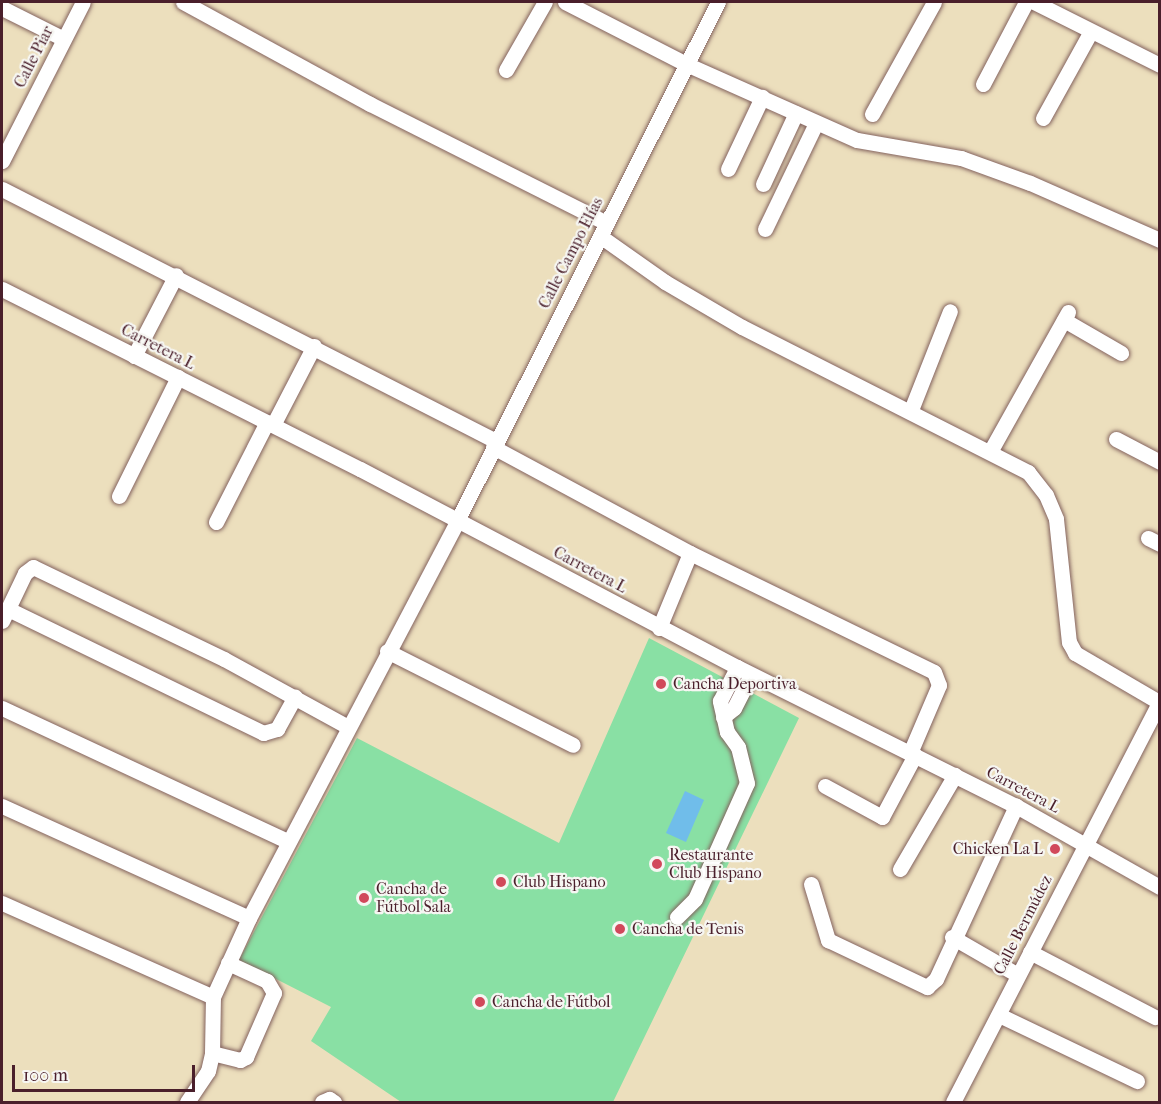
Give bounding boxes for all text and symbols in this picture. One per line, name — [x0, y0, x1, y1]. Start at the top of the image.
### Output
street label: Calle Piar — [10, 23, 58, 91]
street label: Calle Campo Elías — [535, 194, 607, 312]
street label: Carretera L — [118, 320, 198, 374]
street label: Carretera L — [550, 543, 630, 597]
place label: Cancha Deportiva — [673, 674, 796, 694]
marker: Cancha Deportiva — [654, 677, 668, 691]
street label: Carretera L — [983, 763, 1063, 817]
place label: Chicken La L — [953, 839, 1043, 859]
marker: Chicken La L — [1048, 842, 1062, 856]
place label: Restaurante Club Hispano — [669, 845, 762, 883]
marker: Restaurante Club Hispano — [650, 857, 664, 871]
place label: Club Hispano — [513, 872, 606, 892]
street label: Calle Bermúdez — [990, 872, 1056, 978]
marker: Club Hispano — [494, 875, 508, 889]
place label: Cancha de Fútbol Sala — [376, 879, 451, 917]
marker: Cancha de Fútbol Sala — [357, 891, 371, 905]
place label: Cancha de Tenis — [632, 919, 744, 939]
marker: Cancha de Tenis — [613, 922, 627, 936]
place label: Cancha de Fútbol — [492, 992, 610, 1012]
marker: Cancha de Fútbol — [473, 995, 487, 1009]
scale bar — [15, 1053, 198, 1091]
text: 100 m — [23, 1065, 68, 1086]

